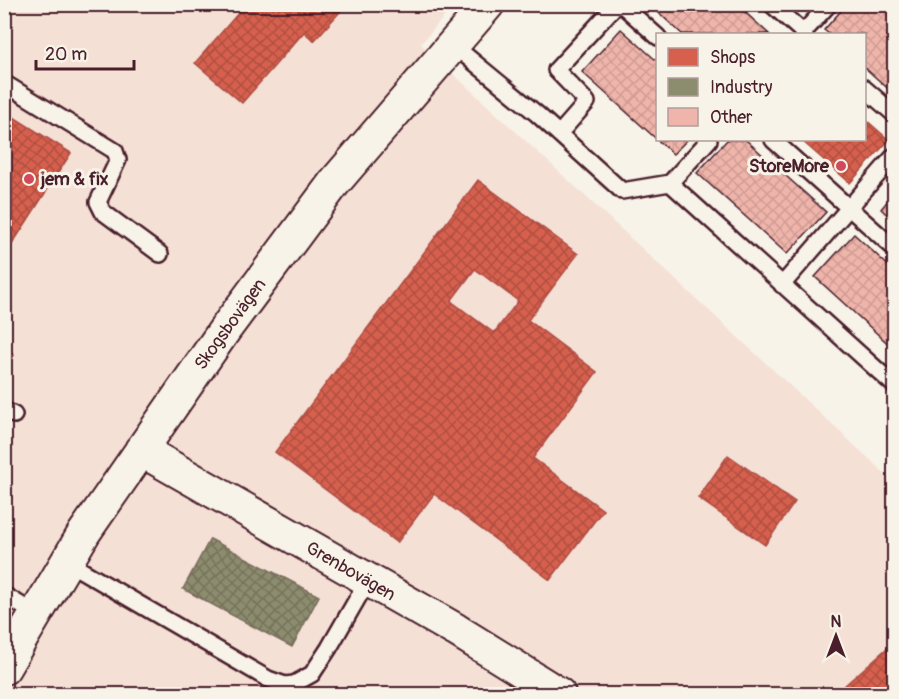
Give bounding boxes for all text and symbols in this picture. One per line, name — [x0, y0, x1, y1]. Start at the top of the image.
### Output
scale bar — [36, 33, 134, 71]
legend — [656, 33, 866, 141]
text: 20 m — [45, 43, 87, 66]
text: Shops — [710, 46, 755, 69]
text: Industry — [710, 76, 773, 99]
text: Other — [710, 106, 753, 129]
place label: StoreMore — [749, 155, 830, 178]
marker: StoreMore — [834, 159, 848, 173]
place label: jem & fix — [40, 168, 108, 191]
marker: jem & fix — [22, 172, 36, 186]
street label: Skogsbovägen — [189, 274, 271, 375]
street label: Grenbovägen — [302, 537, 400, 606]
north arrow — [806, 606, 866, 666]
text: N — [831, 612, 842, 632]

